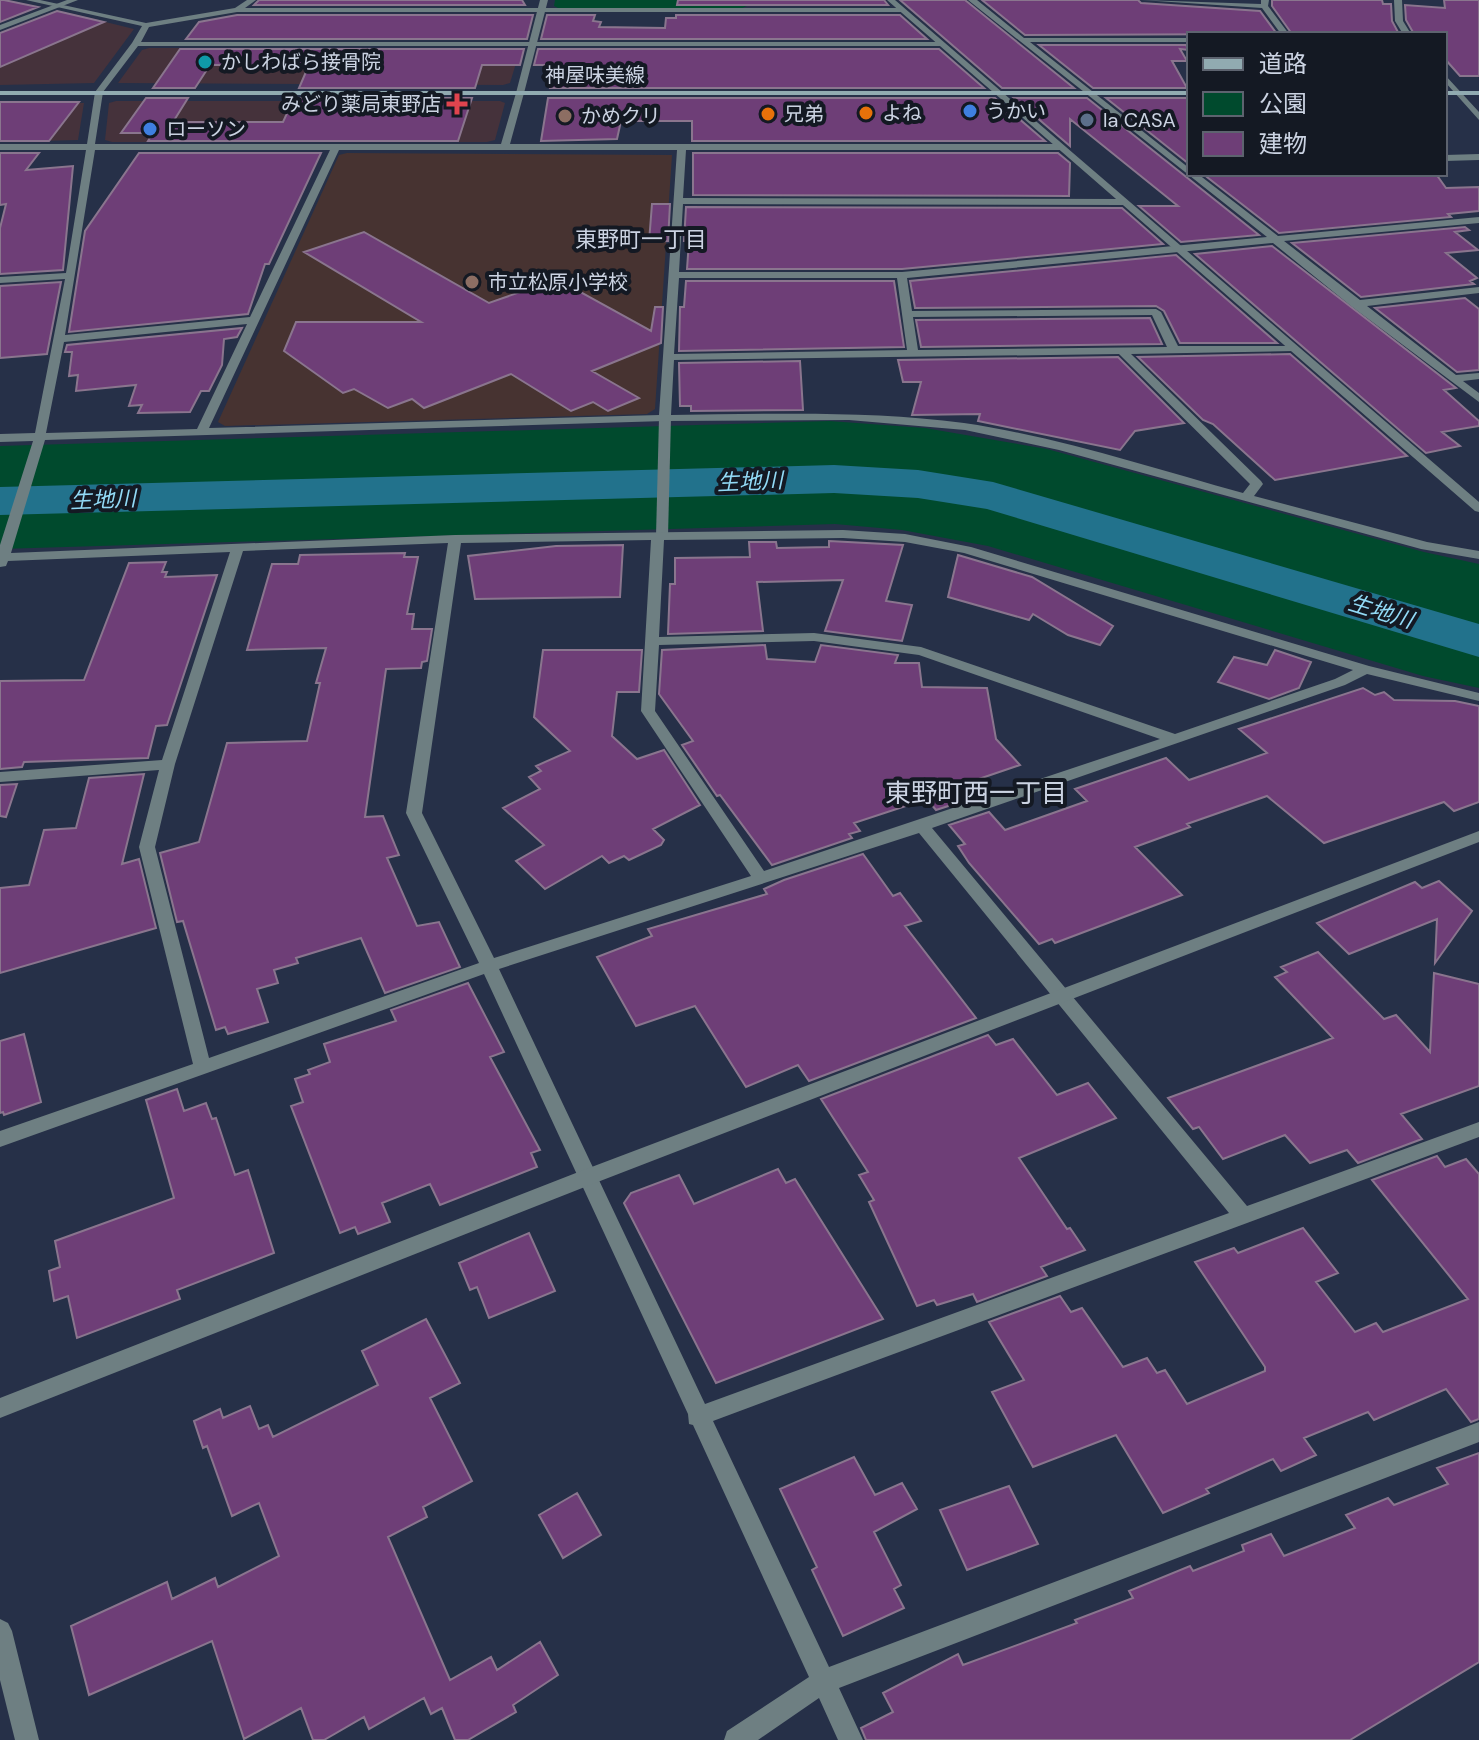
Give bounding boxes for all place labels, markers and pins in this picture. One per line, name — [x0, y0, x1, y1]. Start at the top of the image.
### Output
place label: かしわばら接骨院 — [221, 49, 381, 75]
marker: かしわばら接骨院 — [196, 53, 214, 71]
place label: みどり薬局東野店 — [281, 91, 441, 117]
marker: みどり薬局東野店 — [448, 95, 466, 113]
place label: うかい — [986, 98, 1046, 124]
place label: よね — [882, 100, 922, 126]
place label: 兄弟 — [784, 101, 824, 127]
marker: うかい — [961, 102, 979, 120]
place label: かめクリ — [581, 103, 661, 129]
marker: よね — [857, 104, 875, 122]
marker: 兄弟 — [759, 105, 777, 123]
marker: かめクリ — [556, 107, 574, 125]
place label: la CASA — [1103, 107, 1176, 133]
marker: la CASA — [1078, 111, 1096, 129]
place label: ローソン — [166, 116, 246, 142]
marker: ローソン — [141, 120, 159, 138]
place label: 市立松原小学校 — [488, 269, 628, 295]
marker: 市立松原小学校 — [463, 273, 481, 291]

